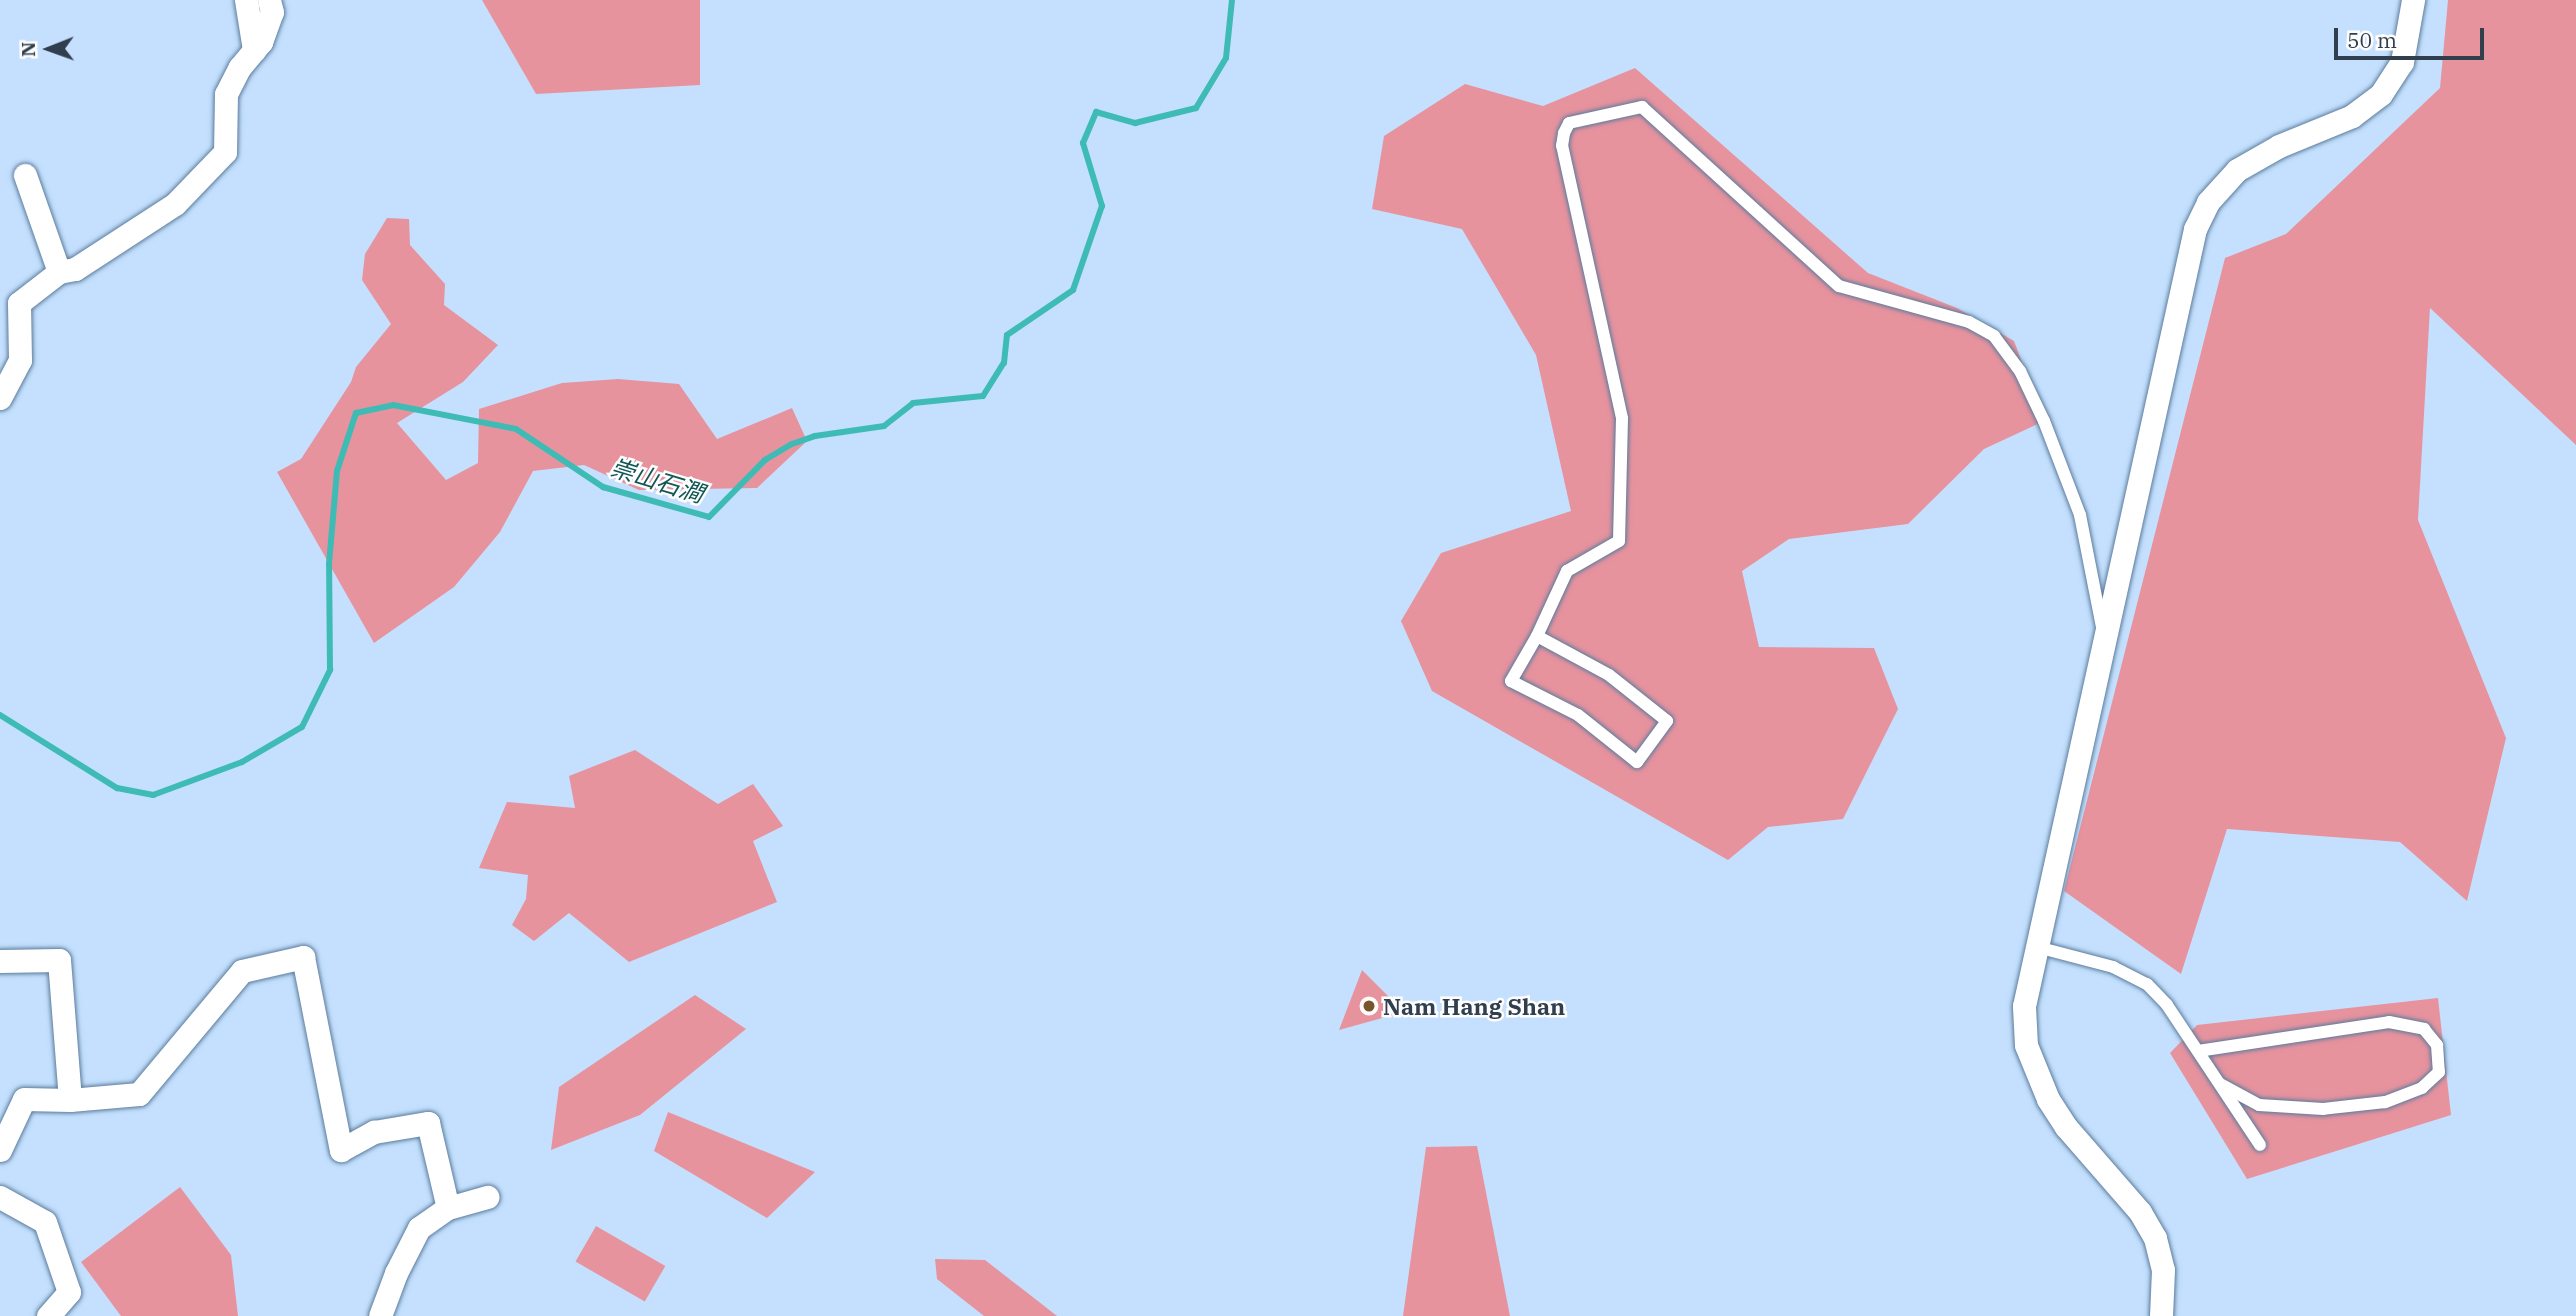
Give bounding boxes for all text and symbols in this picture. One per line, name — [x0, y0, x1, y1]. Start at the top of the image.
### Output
north arrow — [14, 14, 84, 84]
scale bar — [2338, 14, 2488, 58]
text: 50 m — [2347, 26, 2397, 54]
text: N — [16, 42, 40, 57]
water label: 崇山石澗 — [607, 453, 707, 509]
place label: Nam Hang Shan — [1383, 992, 1565, 1020]
marker: Nam Hang Shan — [1361, 998, 1377, 1014]

